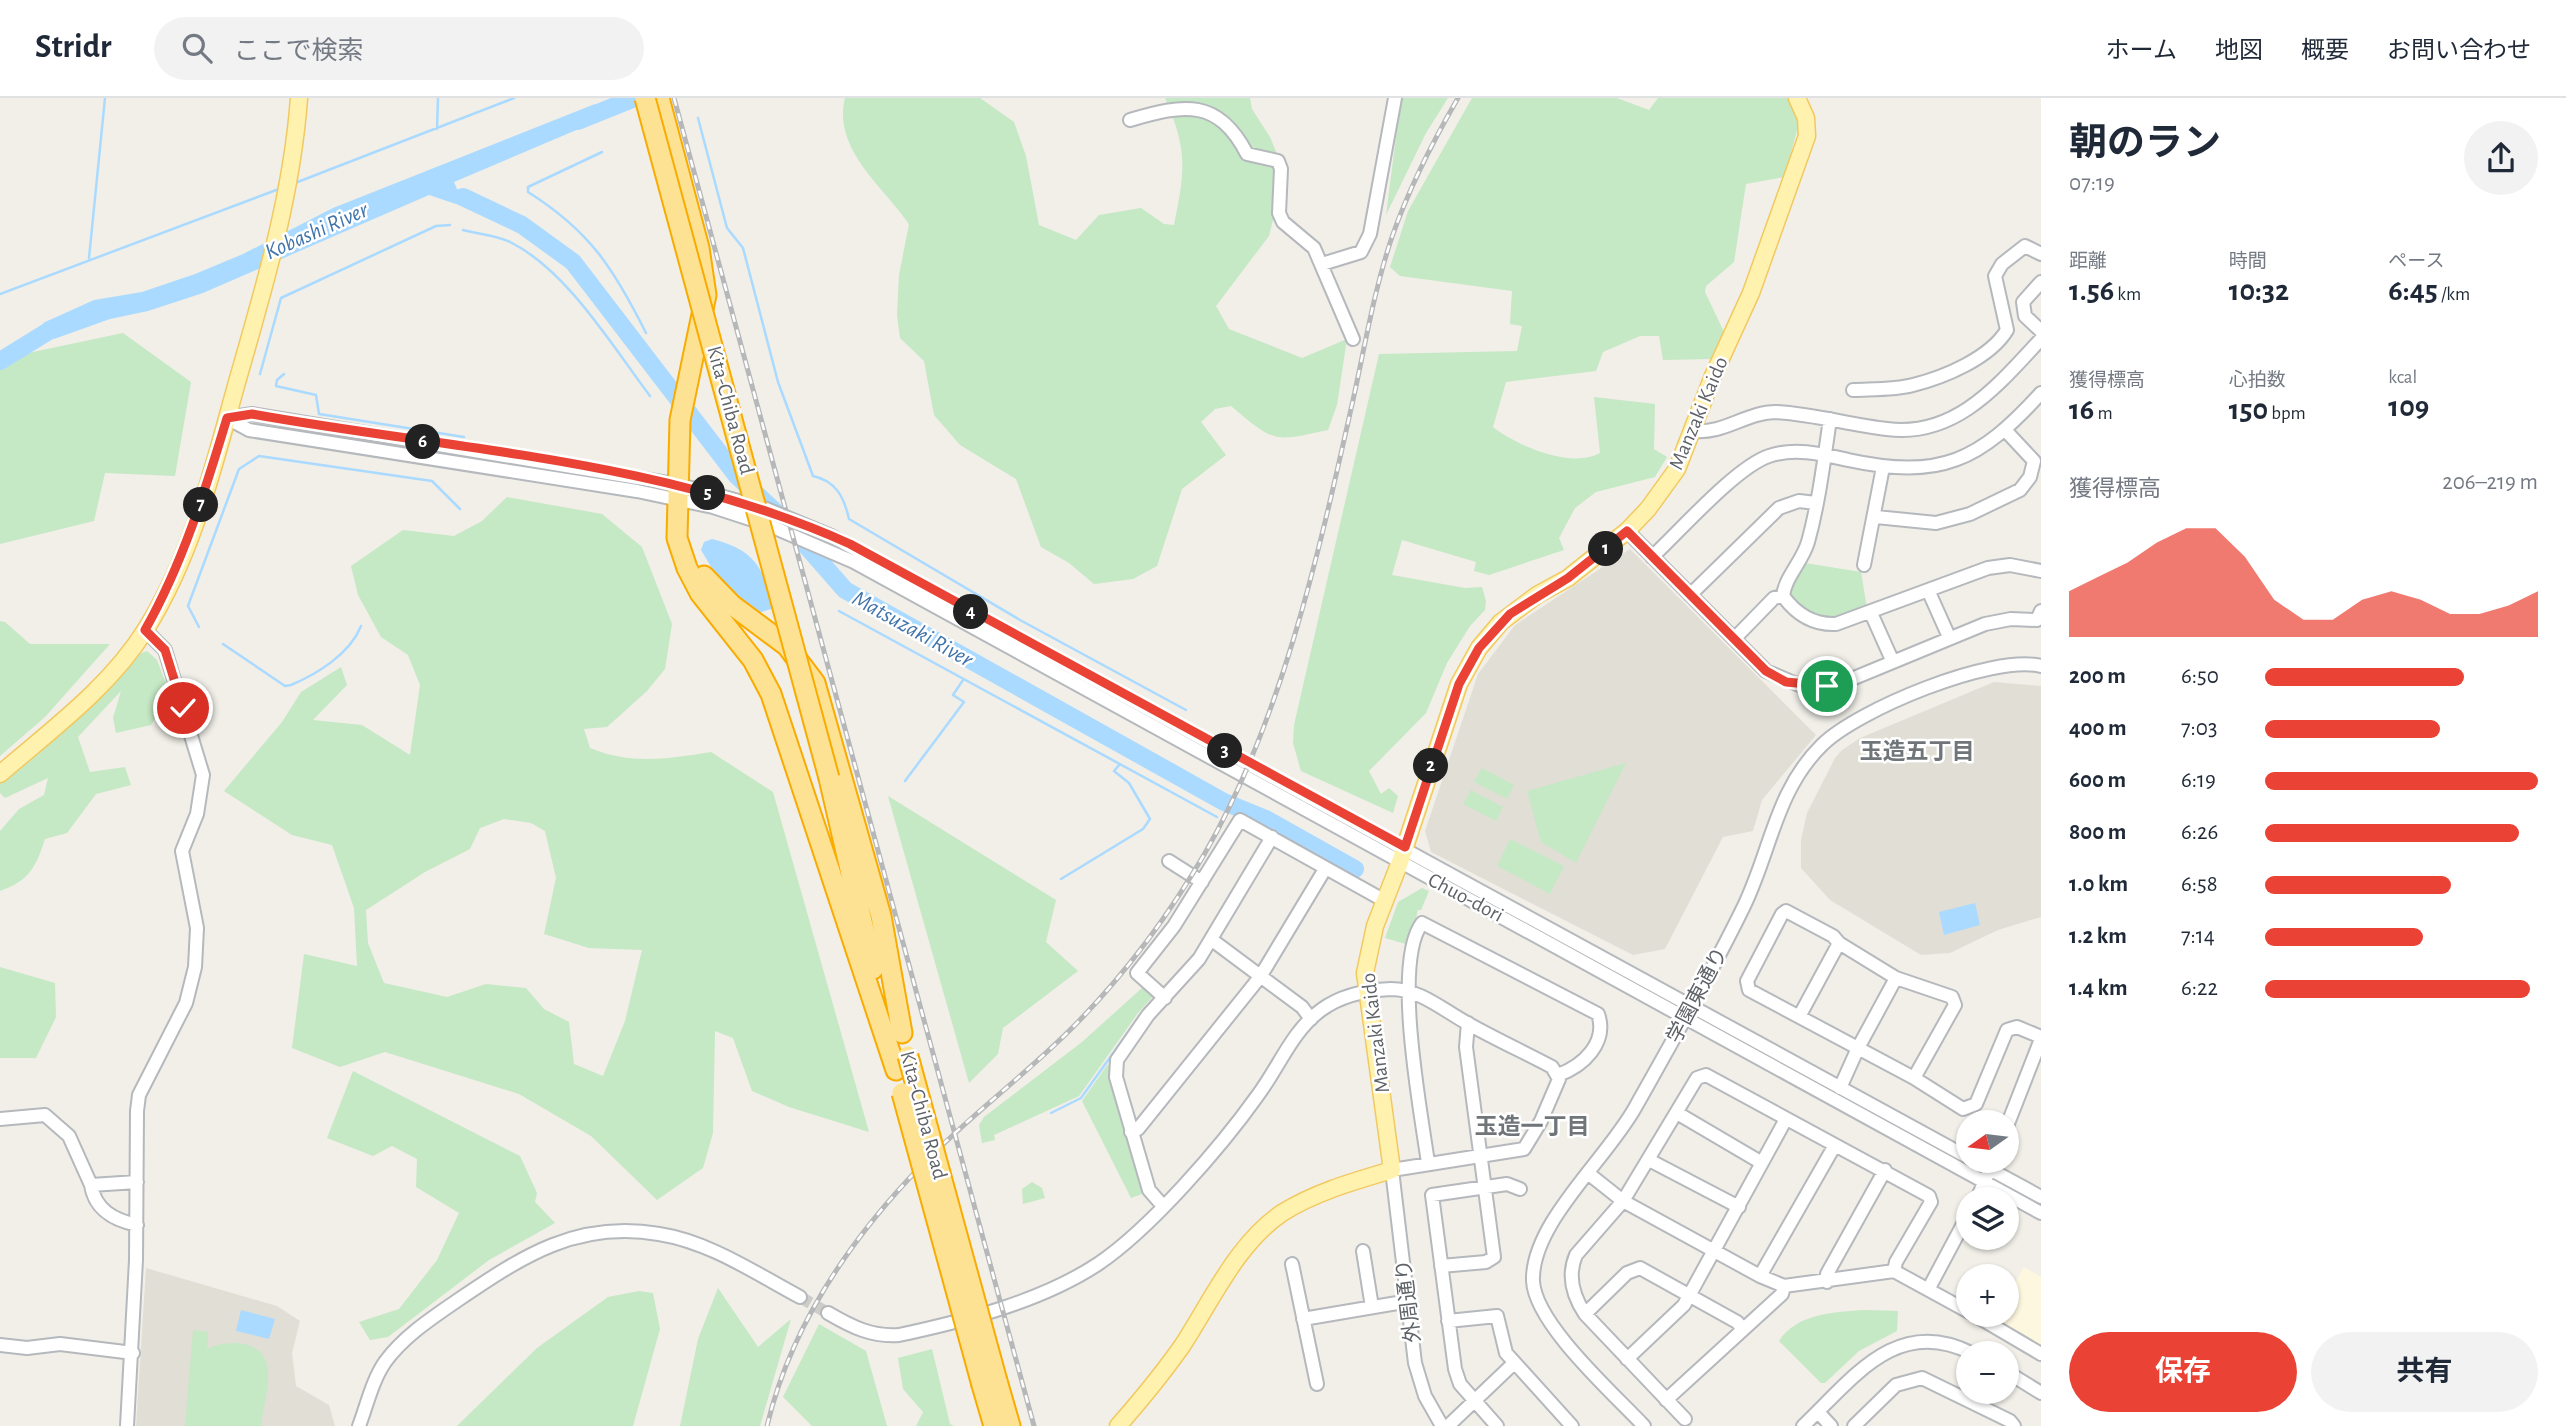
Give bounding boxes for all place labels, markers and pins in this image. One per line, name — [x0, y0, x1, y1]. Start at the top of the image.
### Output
pin: 6 — [406, 424, 440, 460]
pin: 5 — [690, 476, 726, 510]
pin: 7 — [184, 488, 218, 522]
pin: 1 — [1588, 532, 1624, 566]
pin: 4 — [954, 594, 988, 630]
pin — [1797, 656, 1857, 716]
pin — [153, 678, 213, 738]
pin: 3 — [1208, 734, 1242, 768]
pin: 2 — [1414, 748, 1448, 784]

